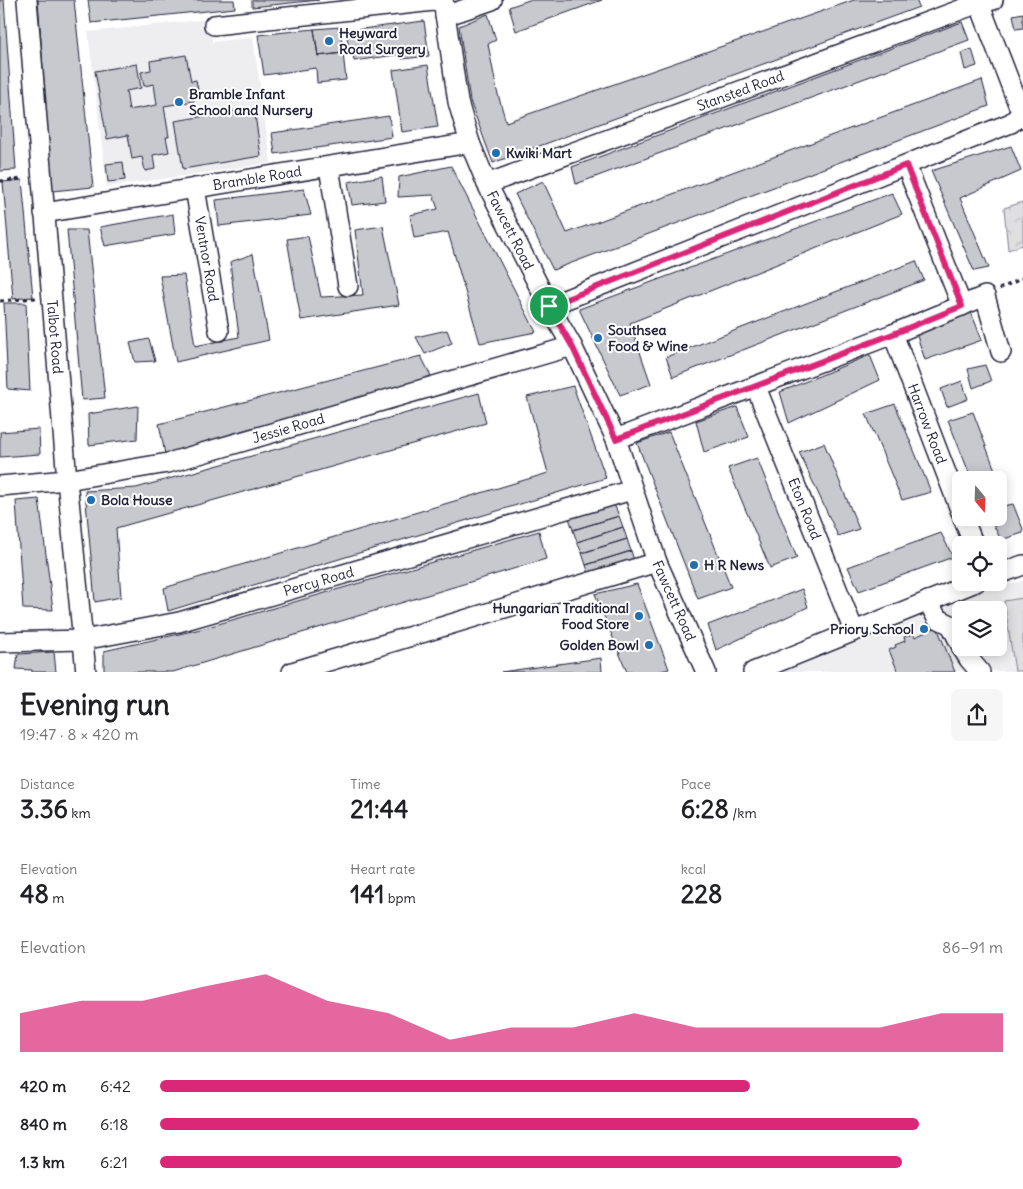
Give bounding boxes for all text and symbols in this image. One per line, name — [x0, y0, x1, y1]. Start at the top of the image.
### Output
place label: Heyward Road Surgery — [339, 24, 426, 58]
marker: Heyward Road Surgery — [323, 35, 335, 47]
street label: Stansted Road — [694, 67, 786, 115]
place label: Bramble Infant School and Nursery — [189, 85, 313, 119]
marker: Bramble Infant School and Nursery — [173, 96, 185, 108]
place label: Kwiki Mart — [506, 144, 572, 162]
marker: Kwiki Mart — [490, 147, 502, 159]
street label: Bramble Road — [211, 162, 303, 194]
street label: Fawcett Road — [483, 188, 538, 273]
street label: Ventnor Road — [191, 215, 223, 303]
pin — [528, 285, 570, 327]
icon: arrive — [535, 292, 563, 320]
street label: Talbot Road — [43, 299, 67, 374]
place label: Southsea Food & Wine — [608, 321, 689, 355]
marker: Southsea Food & Wine — [592, 332, 604, 344]
street label: Harrow Road — [904, 381, 951, 466]
street label: Jessie Road — [250, 409, 327, 447]
north arrow — [952, 471, 1008, 526]
map controls — [952, 471, 1007, 656]
street label: Eton Road — [784, 475, 825, 542]
place label: Bola House — [101, 491, 173, 509]
marker: Bola House — [85, 494, 97, 506]
button: locate — [952, 536, 1007, 591]
place label: H R News — [704, 556, 765, 574]
street label: Fawcett Road — [648, 558, 700, 644]
marker: H R News — [688, 559, 700, 571]
street label: Percy Road — [281, 563, 356, 600]
place label: Hungarian Traditional Food Store — [492, 599, 629, 633]
button: layers — [952, 601, 1007, 656]
marker: Hungarian Traditional Food Store — [633, 610, 645, 622]
place label: Priory School — [830, 620, 914, 638]
marker: Priory School — [918, 623, 930, 635]
place label: Golden Bowl — [560, 636, 639, 654]
marker: Golden Bowl — [643, 639, 655, 651]
text: Evening run — [20, 687, 170, 723]
button: share — [951, 689, 1003, 741]
text: 19:47 · 8 × 420 m — [20, 724, 139, 744]
text: Distance — [20, 775, 75, 793]
text: Time — [350, 775, 381, 793]
text: Pace — [681, 775, 711, 793]
text: 3.36 — [20, 793, 68, 825]
text: 21:44 — [350, 793, 409, 825]
text: 6:28 — [681, 793, 729, 825]
text: km — [68, 804, 91, 822]
text: /km — [729, 804, 757, 822]
text: Elevation — [20, 860, 77, 878]
text: Heart rate — [350, 860, 415, 878]
text: kcal — [681, 860, 706, 878]
text: 48 — [20, 878, 49, 910]
text: 141 — [350, 878, 384, 910]
text: 228 — [681, 878, 722, 910]
text: m — [49, 889, 64, 907]
text: bpm — [384, 889, 416, 907]
text: Elevation — [20, 937, 86, 957]
text: 86–91 m — [942, 937, 1003, 957]
text: 420 m — [20, 1076, 66, 1096]
text: 6:42 — [100, 1076, 131, 1096]
text: 840 m — [20, 1114, 67, 1134]
text: 6:18 — [100, 1114, 128, 1134]
text: 1.3 km — [20, 1152, 65, 1172]
text: 6:21 — [100, 1152, 128, 1172]

